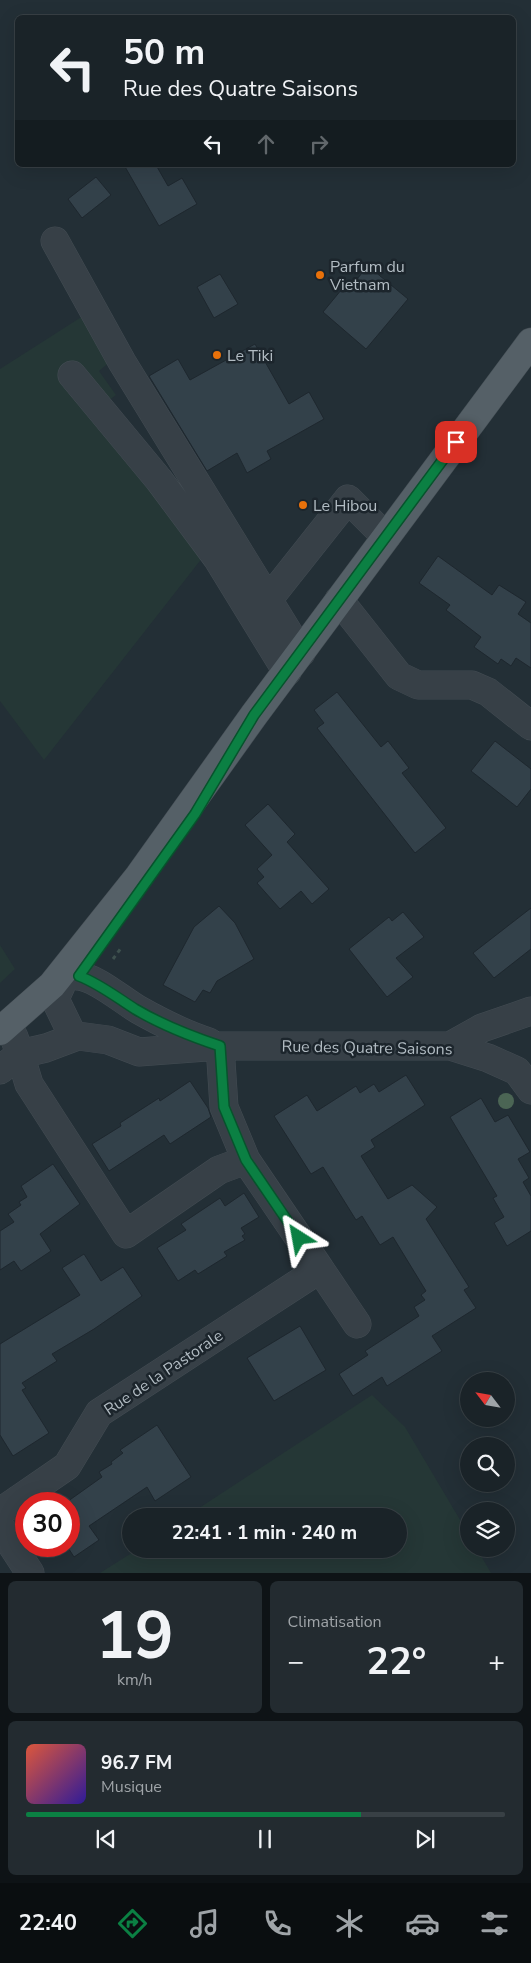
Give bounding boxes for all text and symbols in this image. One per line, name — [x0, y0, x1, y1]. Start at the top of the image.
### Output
text: 50 m — [123, 29, 205, 76]
icon: left — [40, 35, 105, 100]
text: Rue des Quatre Saisons — [123, 74, 358, 104]
icon: left — [199, 130, 227, 158]
icon: ahead — [252, 130, 280, 158]
icon: right — [305, 130, 333, 158]
place label: Parfum du Vietnam — [329, 256, 405, 296]
marker: Parfum du Vietnam — [314, 269, 326, 281]
place label: Le Tiki — [227, 345, 273, 367]
marker: Le Tiki — [211, 349, 223, 361]
pin — [435, 421, 477, 463]
icon: arrive — [442, 428, 470, 456]
place label: Le Hibou — [313, 495, 377, 517]
marker: Le Hibou — [297, 499, 309, 511]
street label: Rue des Quatre Saisons — [281, 1036, 453, 1060]
position arrow — [272, 1211, 324, 1263]
street label: Rue de la Pastorale — [100, 1325, 227, 1421]
north arrow — [460, 1372, 515, 1428]
map controls — [460, 1372, 515, 1557]
button: search — [460, 1437, 515, 1492]
speed limit sign: 30 — [15, 1492, 80, 1557]
button: layers — [460, 1502, 515, 1557]
text: 22:41 · 1 min · 240 m — [172, 1520, 357, 1546]
text: 19 — [96, 1592, 174, 1681]
text: Climatisation — [288, 1611, 382, 1633]
text: 22° — [366, 1636, 426, 1687]
text: − — [288, 1643, 304, 1681]
text: + — [488, 1643, 505, 1681]
text: km/h — [117, 1669, 152, 1691]
text: 96.7 FM — [101, 1750, 172, 1776]
text: Musique — [101, 1776, 162, 1798]
icon: previous — [92, 1825, 120, 1853]
icon: pause — [251, 1825, 279, 1853]
icon: next — [411, 1825, 439, 1853]
icon: directions — [115, 1906, 150, 1941]
icon: music — [187, 1906, 222, 1941]
icon: phone — [260, 1906, 295, 1941]
icon: climate — [332, 1906, 367, 1941]
icon: car — [405, 1906, 440, 1941]
icon: filters — [477, 1906, 512, 1941]
text: 22:40 — [19, 1908, 77, 1938]

